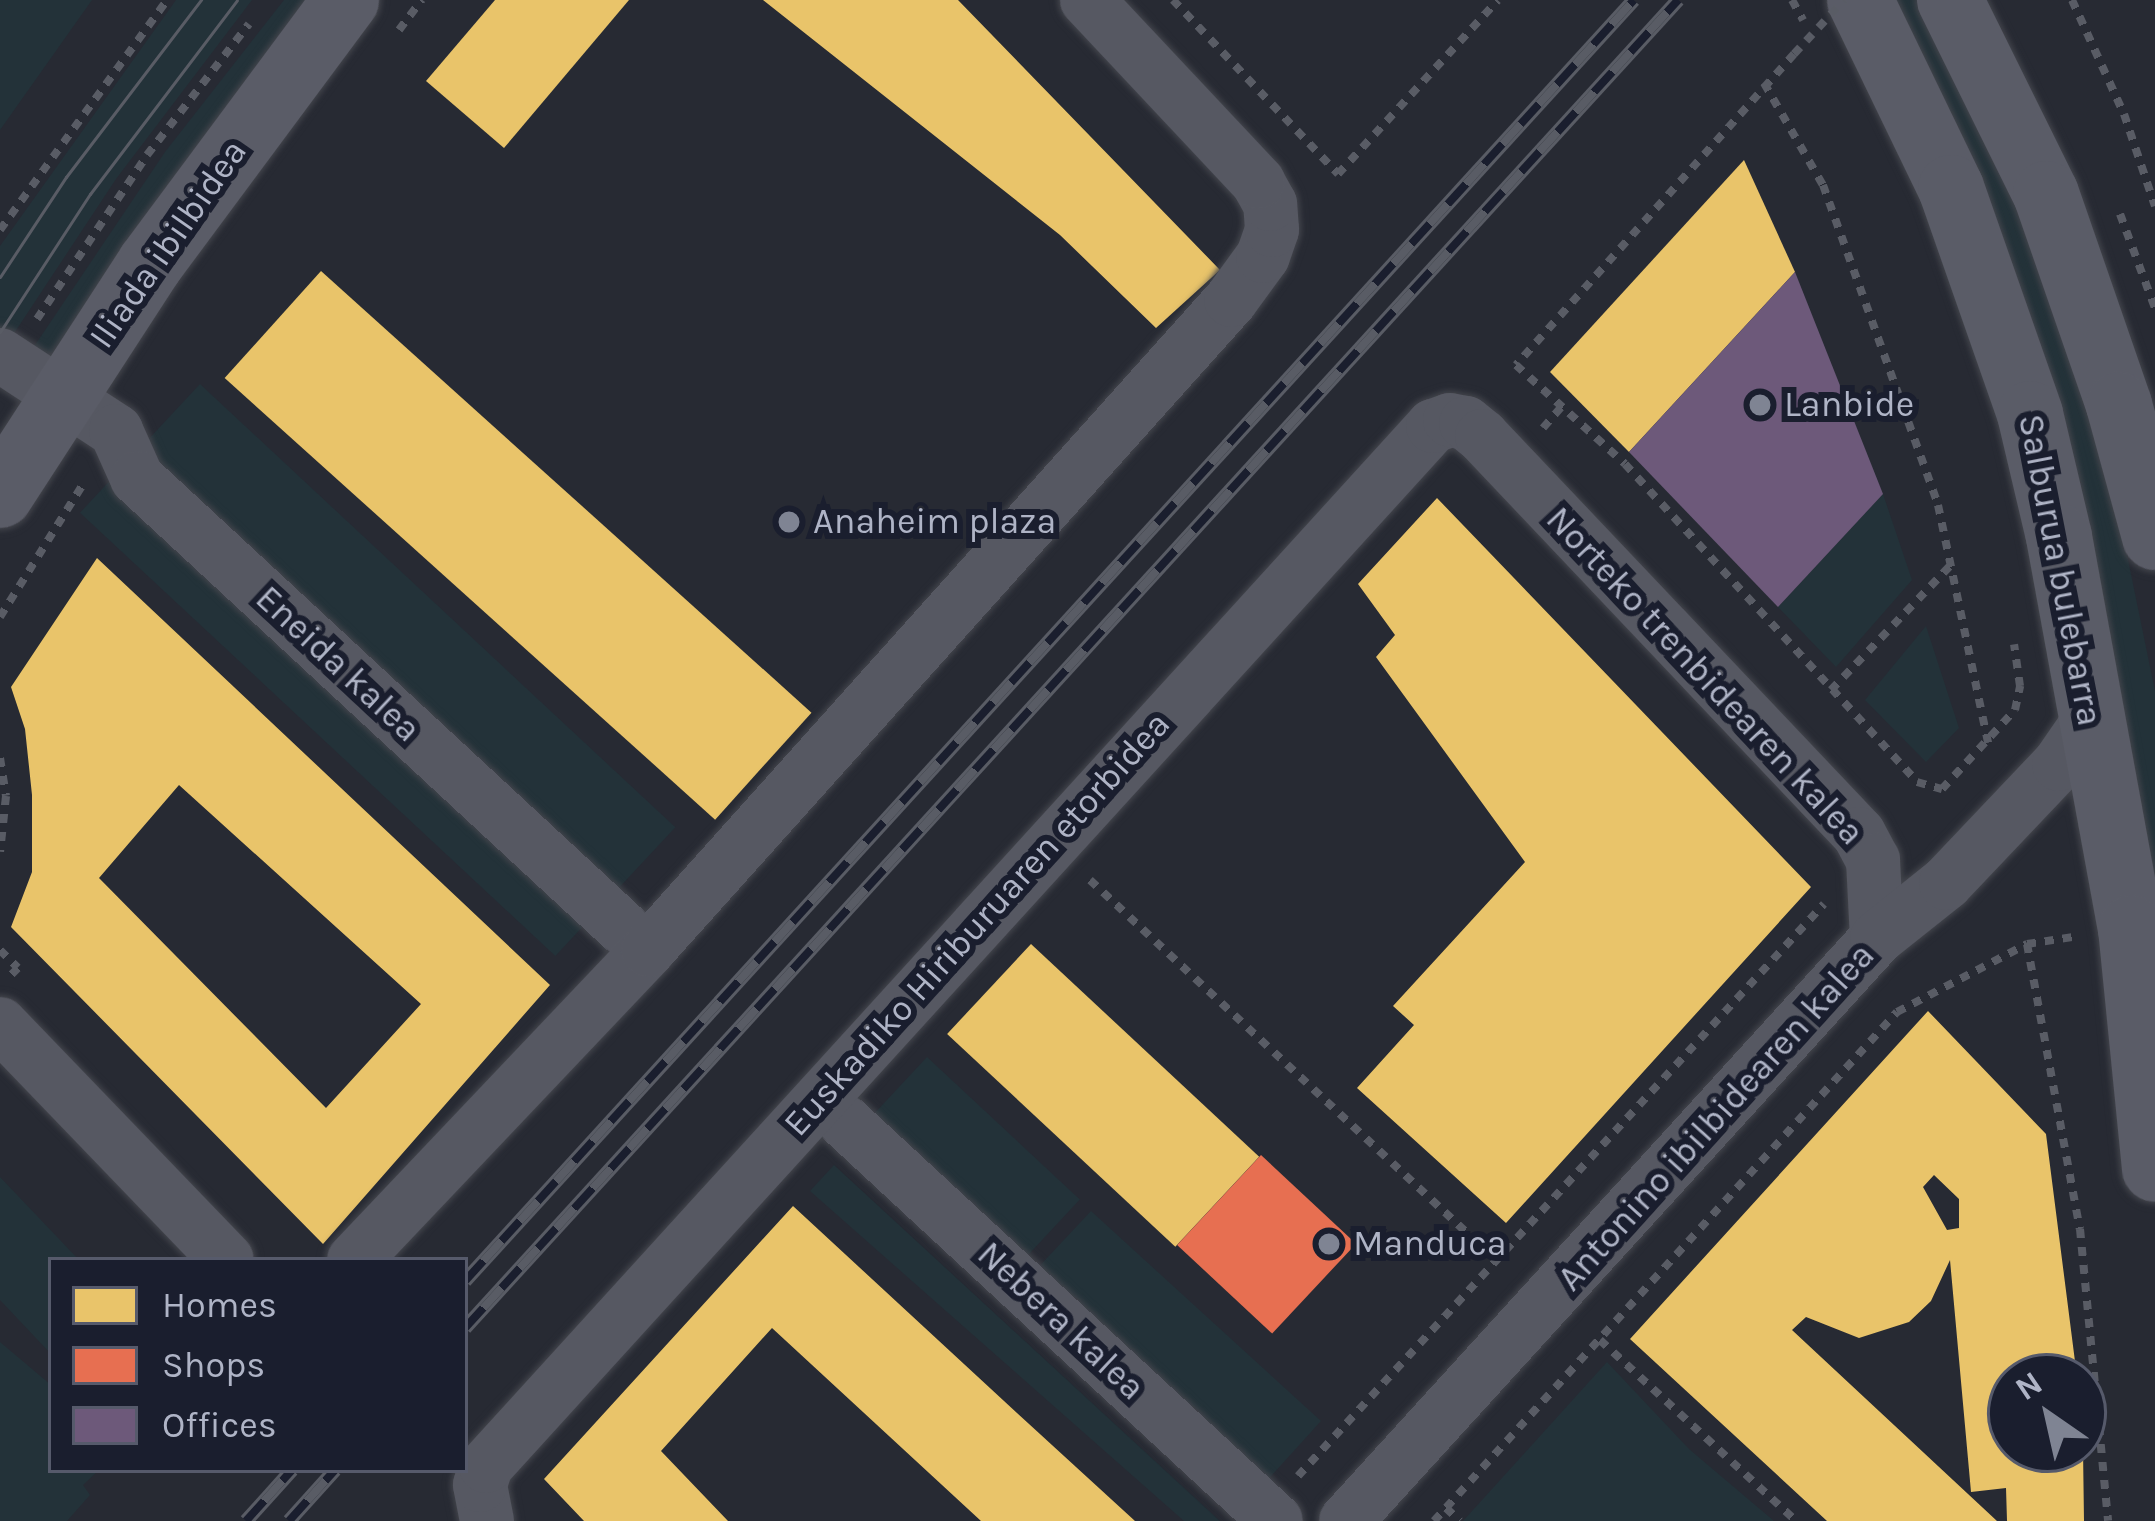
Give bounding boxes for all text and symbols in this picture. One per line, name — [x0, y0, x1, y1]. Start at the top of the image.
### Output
street label: Iliada ibilbidea — [80, 131, 256, 357]
place label: Lanbide — [1784, 383, 1914, 427]
marker: Lanbide — [1747, 392, 1773, 418]
street label: Salburua bulebarra — [2009, 410, 2111, 730]
street label: Norteko trenbidearen kalea — [1537, 498, 1873, 854]
place label: Anaheim plaza — [813, 500, 1056, 544]
marker: Anaheim plaza — [776, 509, 802, 535]
street label: Eneida kalea — [247, 577, 429, 751]
street label: Euskadiko Hiriburuaren etorbidea — [775, 703, 1179, 1145]
street label: Antonino ibilbidearen kalea — [1548, 934, 1884, 1300]
place label: Manduca — [1353, 1222, 1507, 1266]
marker: Manduca — [1316, 1231, 1342, 1257]
street label: Nebera kalea — [968, 1233, 1154, 1409]
legend — [48, 1257, 468, 1473]
text: Homes — [162, 1284, 277, 1326]
text: Shops — [162, 1344, 265, 1386]
north arrow — [1987, 1353, 2107, 1473]
text: N — [2008, 1363, 2049, 1408]
text: Offices — [162, 1404, 277, 1446]

